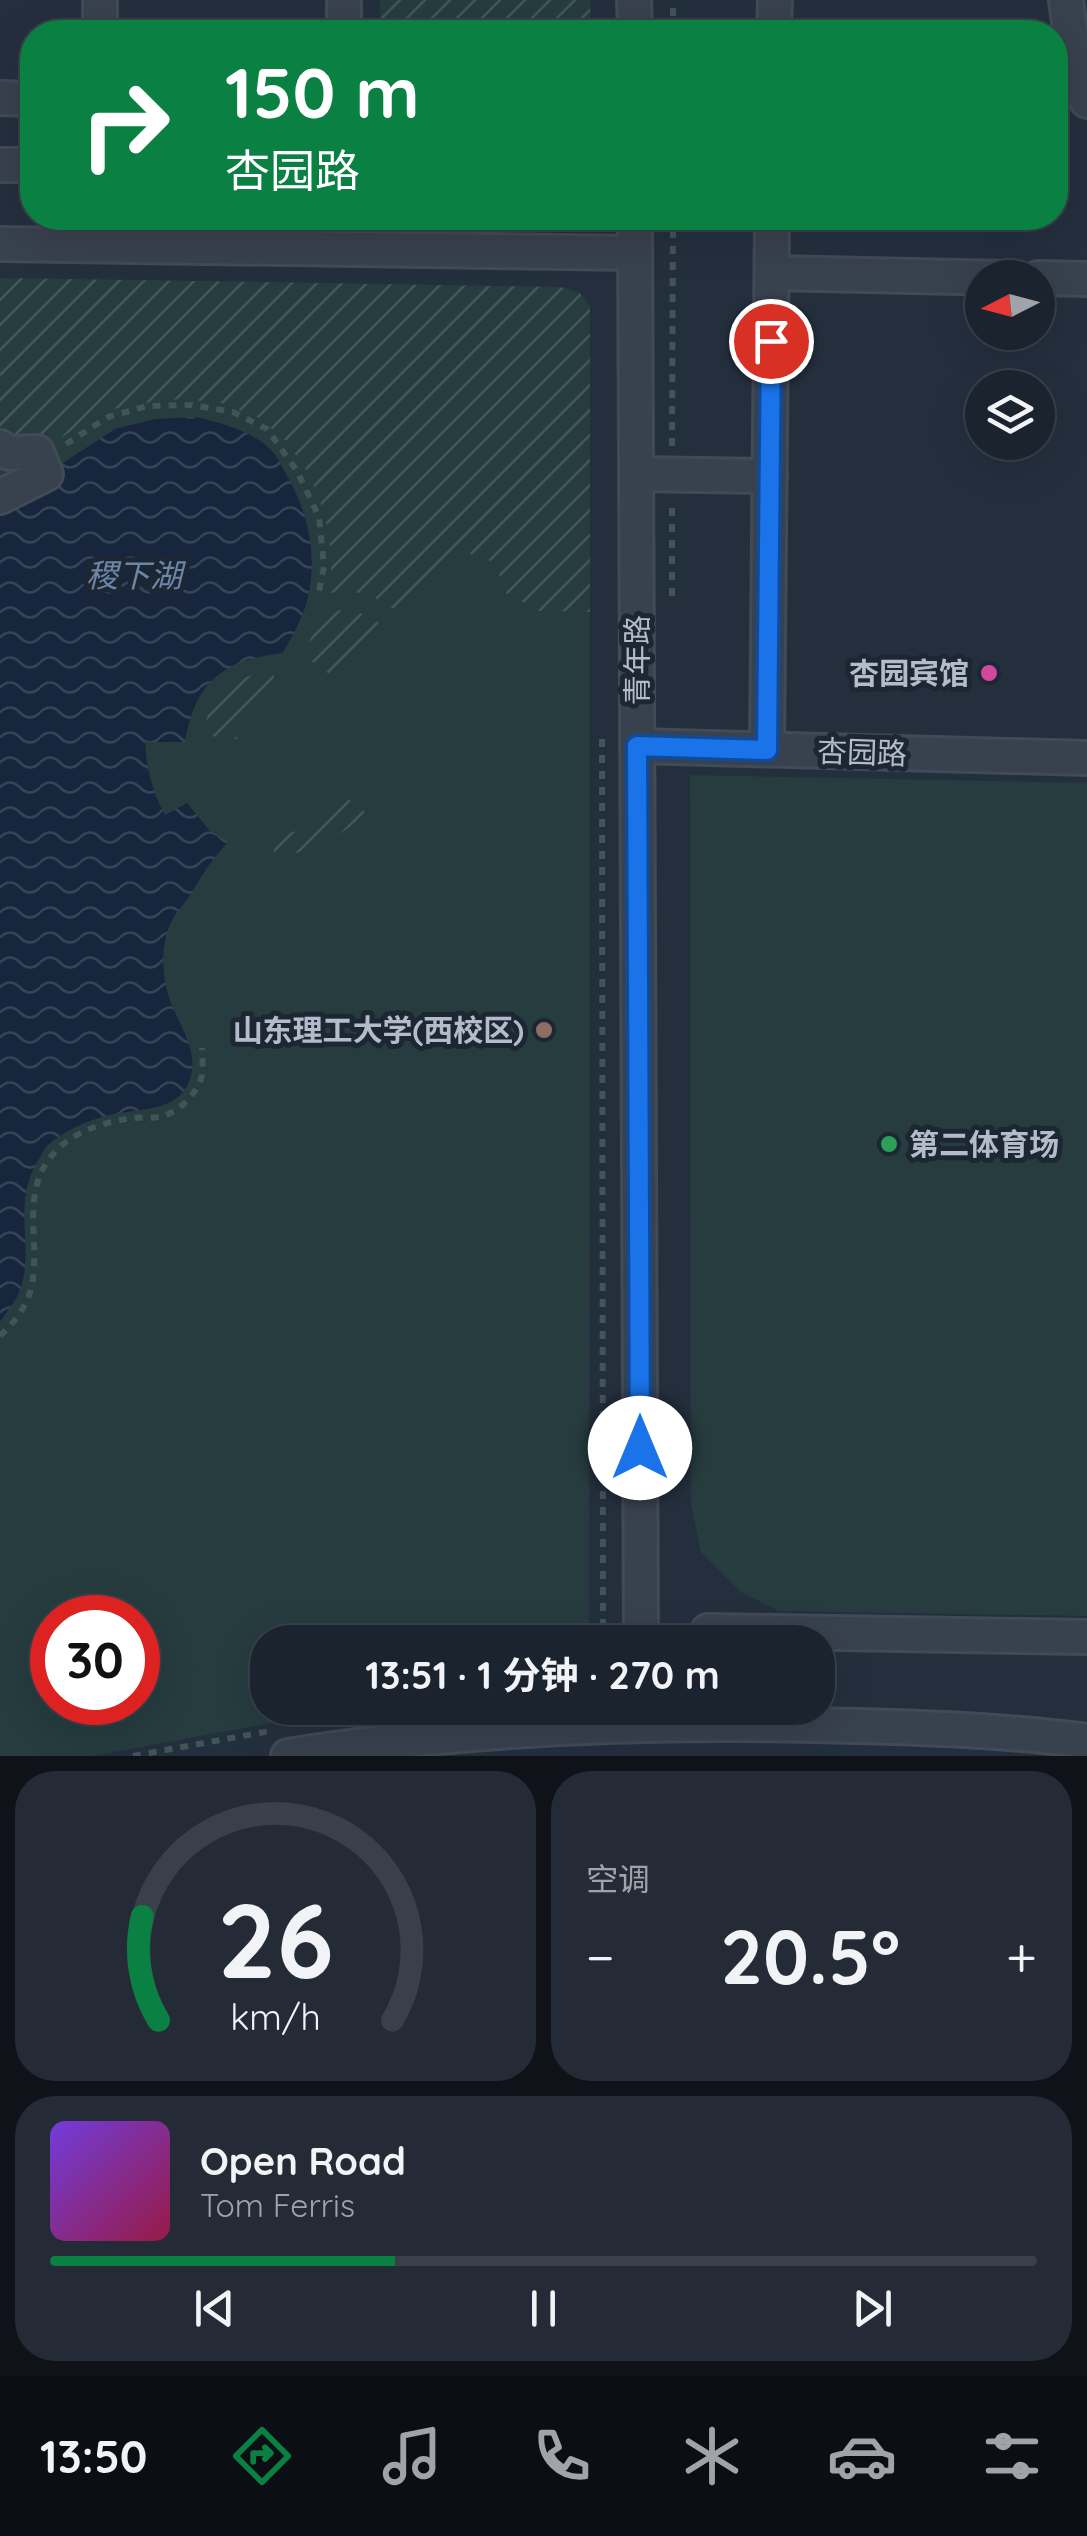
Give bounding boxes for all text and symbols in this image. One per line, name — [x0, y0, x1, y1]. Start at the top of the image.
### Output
text: 150 m — [225, 48, 420, 136]
icon: right — [60, 60, 190, 190]
text: 杏园路 — [225, 142, 360, 198]
north arrow — [965, 260, 1055, 350]
map controls — [965, 260, 1055, 460]
pin — [729, 299, 814, 384]
icon: arrive — [744, 314, 799, 369]
button: layers — [965, 370, 1055, 460]
water label: 稷下湖 — [86, 555, 187, 595]
street label: 青年路 — [618, 615, 656, 705]
place label: 杏园宾馆 — [849, 654, 969, 692]
marker: 杏园宾馆 — [978, 662, 1000, 684]
street label: 杏园路 — [816, 731, 908, 773]
place label: 山东理工大学(西校区) — [233, 1011, 524, 1049]
marker: 山东理工大学(西校区) — [533, 1019, 555, 1041]
place label: 第二体育场 — [909, 1125, 1059, 1163]
marker: 第二体育场 — [878, 1133, 900, 1155]
position arrow — [588, 1396, 692, 1500]
speed limit sign: 30 — [30, 1595, 160, 1725]
text: 13:51 · 1 分钟 · 270 m — [365, 1651, 720, 1699]
text: 空调 — [586, 1859, 650, 1899]
text: 26 — [217, 1874, 334, 2004]
text: 20.5° — [720, 1909, 900, 2003]
text: − — [586, 1922, 615, 1991]
text: + — [1006, 1922, 1037, 1991]
text: km/h — [230, 1994, 321, 2039]
text: Open Road — [200, 2137, 406, 2185]
text: Tom Ferris — [200, 2185, 355, 2225]
icon: previous — [187, 2281, 242, 2336]
icon: pause — [516, 2281, 571, 2336]
icon: next — [845, 2281, 900, 2336]
icon: directions — [227, 2421, 297, 2491]
icon: music — [377, 2421, 447, 2491]
icon: phone — [527, 2421, 597, 2491]
icon: climate — [677, 2421, 747, 2491]
icon: car — [827, 2421, 897, 2491]
icon: filters — [977, 2421, 1047, 2491]
text: 13:50 — [40, 2428, 147, 2484]

